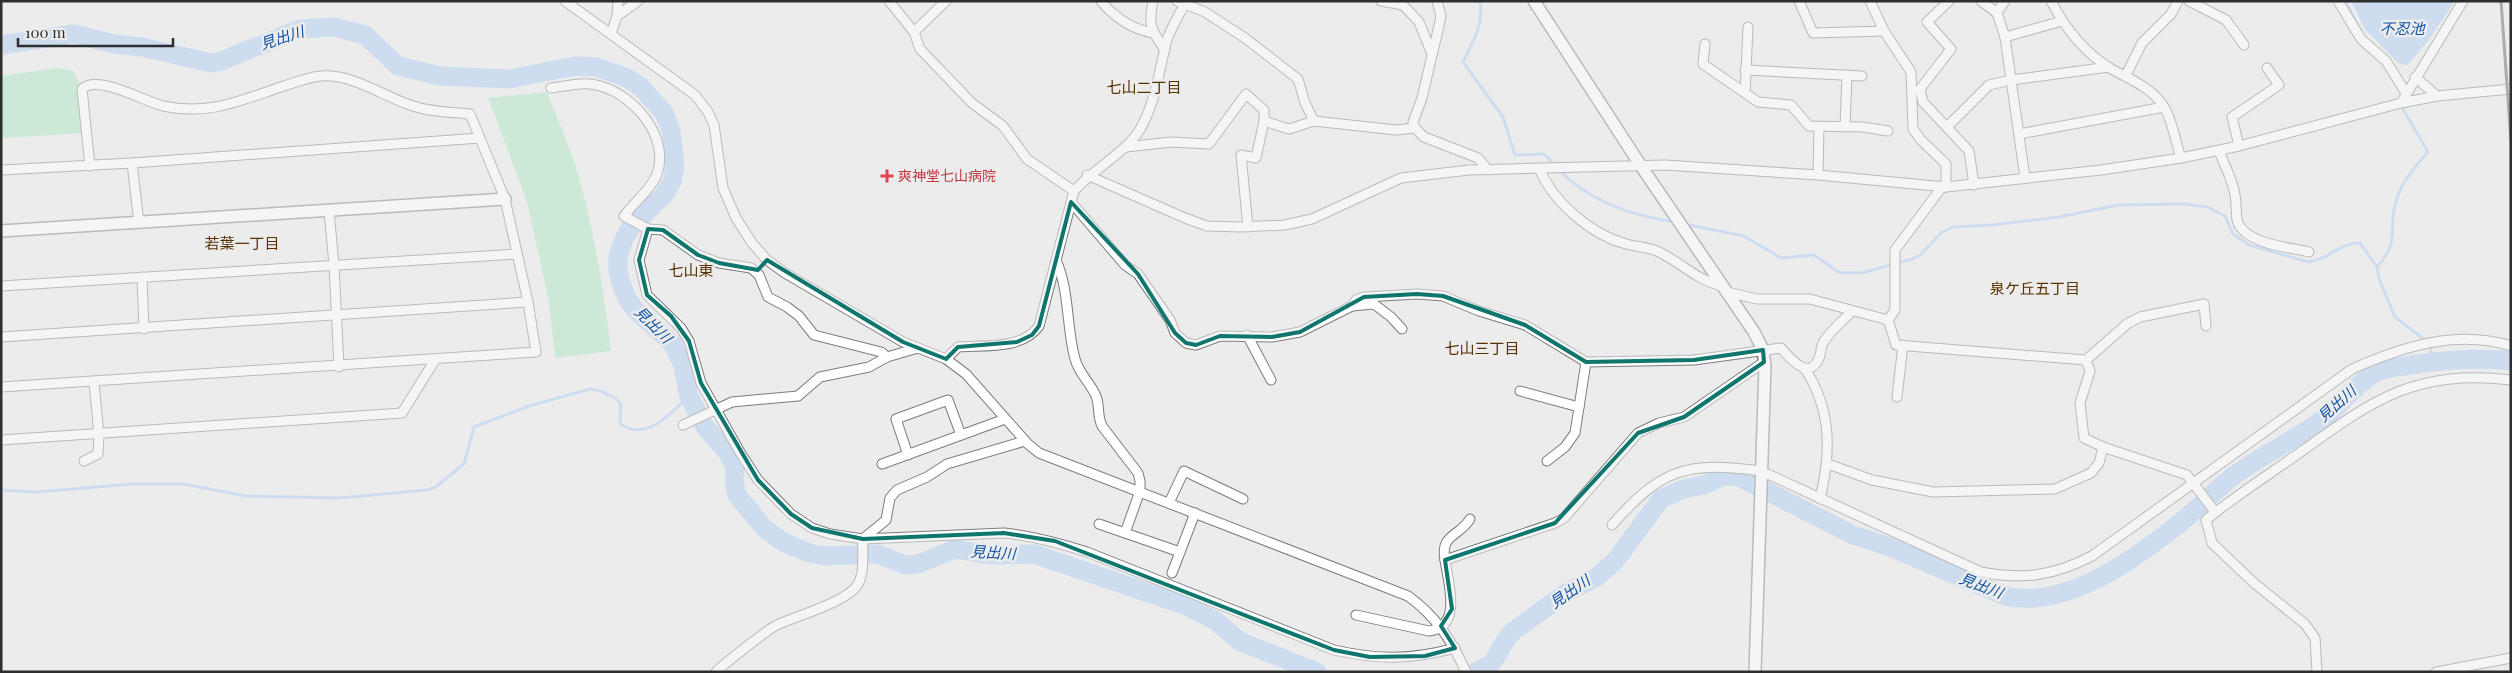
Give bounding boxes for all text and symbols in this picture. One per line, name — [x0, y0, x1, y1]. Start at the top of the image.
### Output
scale bar — [18, 15, 172, 47]
water label: 不忍池 — [2379, 18, 2426, 38]
water label: 見出川 — [257, 20, 308, 54]
text: 100 m — [25, 22, 66, 42]
district label: 七山二丁目 — [1106, 77, 1182, 97]
place label: 爽神堂七山病院 — [898, 166, 996, 185]
marker: 爽神堂七山病院 — [880, 169, 894, 183]
district label: 若葉一丁目 — [204, 233, 280, 253]
district label: 七山東 — [668, 260, 714, 280]
district label: 泉ケ丘五丁目 — [1990, 278, 2080, 298]
water label: 見出川 — [631, 301, 678, 349]
district label: 七山三丁目 — [1444, 338, 1520, 358]
water label: 見出川 — [2313, 379, 2361, 426]
water label: 見出川 — [970, 541, 1018, 563]
water label: 見出川 — [1957, 568, 2008, 603]
water label: 見出川 — [1545, 569, 1595, 612]

